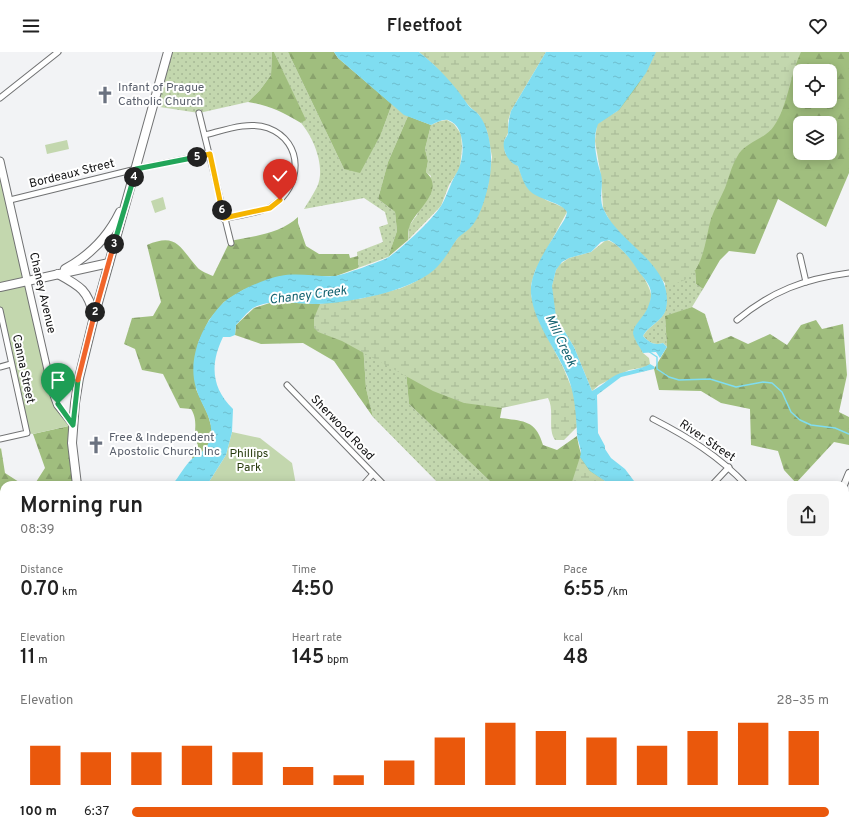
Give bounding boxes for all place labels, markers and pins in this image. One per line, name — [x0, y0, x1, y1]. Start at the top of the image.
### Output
place label: Infant of Prague Catholic Church — [118, 80, 204, 110]
church icon: Infant of Prague Catholic Church — [95, 85, 115, 105]
pin: 5 — [187, 147, 207, 167]
pin — [263, 159, 297, 200]
pin: 4 — [124, 167, 144, 187]
pin: 6 — [212, 200, 232, 220]
pin: 3 — [104, 234, 124, 254]
pin: 2 — [85, 302, 105, 322]
pin — [41, 363, 75, 404]
place label: Free & Independent Apostolic Church Inc — [109, 430, 220, 460]
church icon: Free & Independent Apostolic Church Inc — [86, 435, 106, 455]

